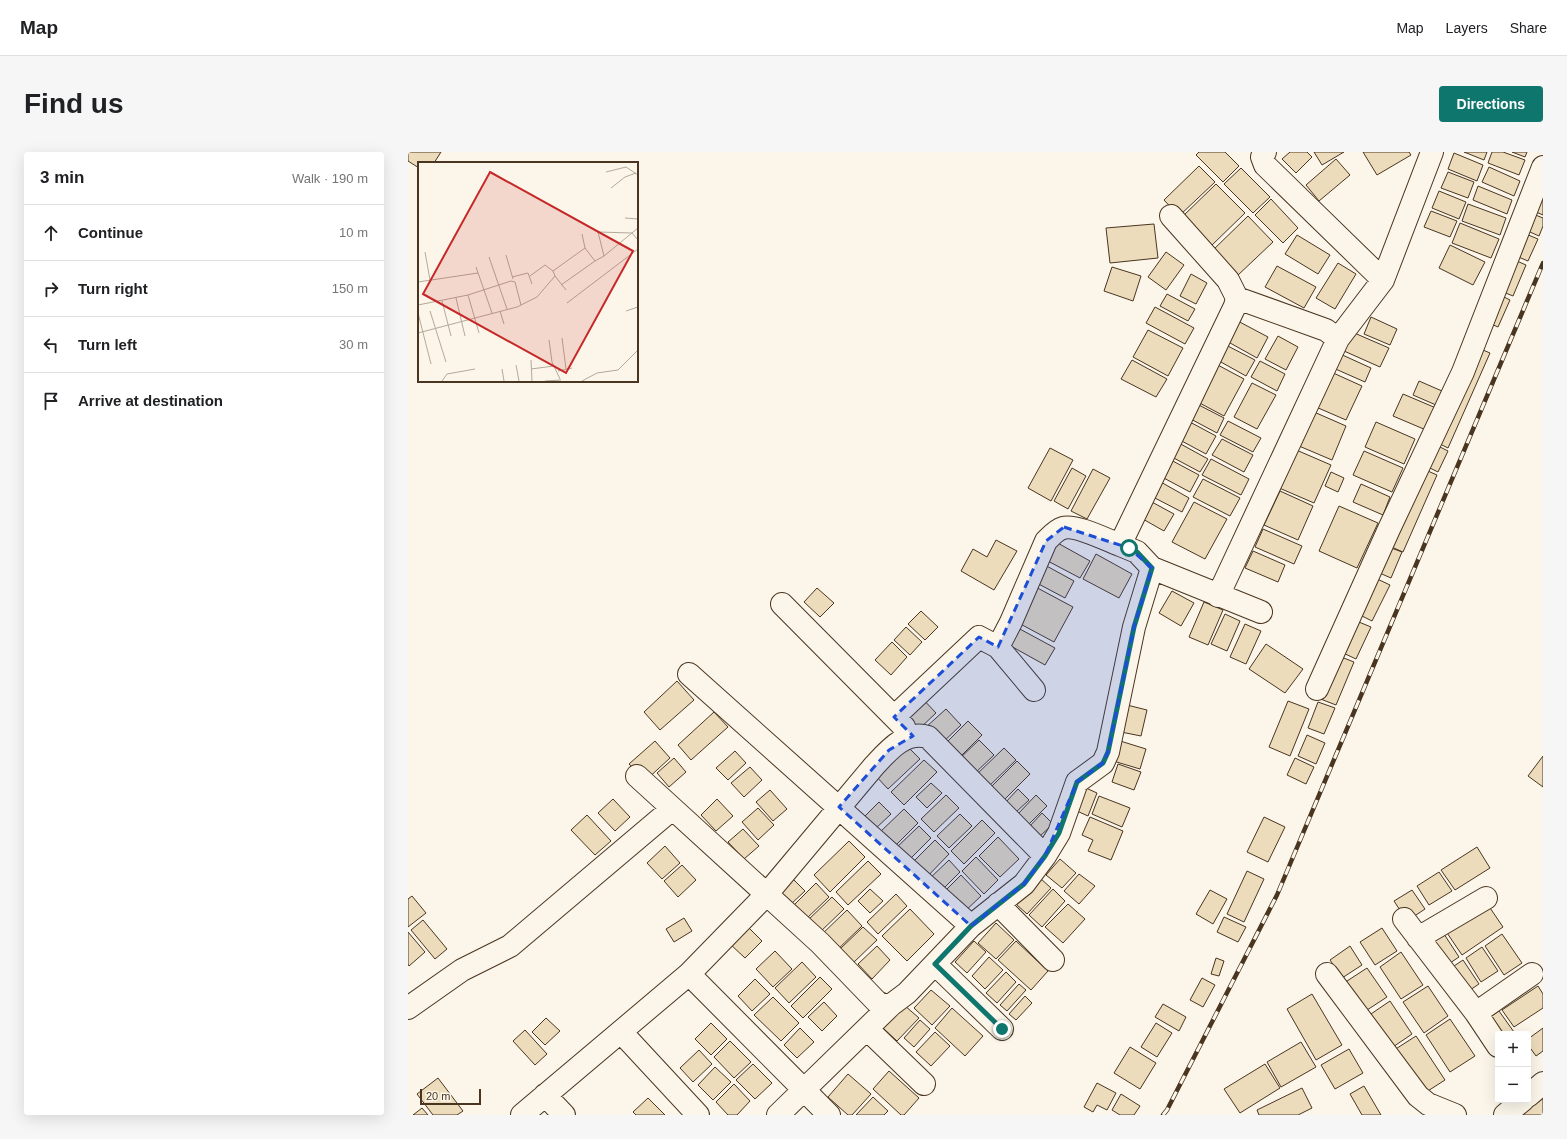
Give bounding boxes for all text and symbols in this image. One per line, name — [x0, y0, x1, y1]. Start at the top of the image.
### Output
text: Map — [20, 17, 58, 38]
text: Map — [1396, 20, 1424, 36]
text: Layers — [1446, 20, 1488, 36]
text: Share — [1510, 20, 1547, 36]
button: Directions — [1439, 86, 1543, 122]
text: Find us — [24, 88, 124, 119]
inset map — [418, 162, 638, 382]
text: 3 min — [40, 168, 84, 187]
text: Walk · 190 m — [292, 171, 368, 186]
icon: ahead — [40, 222, 62, 244]
text: Continue — [78, 224, 143, 241]
text: 10 m — [339, 225, 368, 240]
icon: right — [40, 278, 62, 300]
text: Turn right — [78, 280, 148, 297]
text: 150 m — [332, 281, 368, 296]
icon: left — [40, 334, 62, 356]
text: Turn left — [78, 336, 137, 353]
text: 30 m — [339, 337, 368, 352]
icon: arrive — [40, 390, 62, 412]
text: Arrive at destination — [78, 392, 223, 409]
route start — [1120, 539, 1138, 557]
route end — [993, 1020, 1011, 1038]
map controls — [1495, 1031, 1531, 1103]
button: + — [1495, 1031, 1531, 1067]
button: − — [1495, 1067, 1531, 1103]
scale bar — [420, 1087, 481, 1106]
text: 20 m — [426, 1090, 450, 1102]

